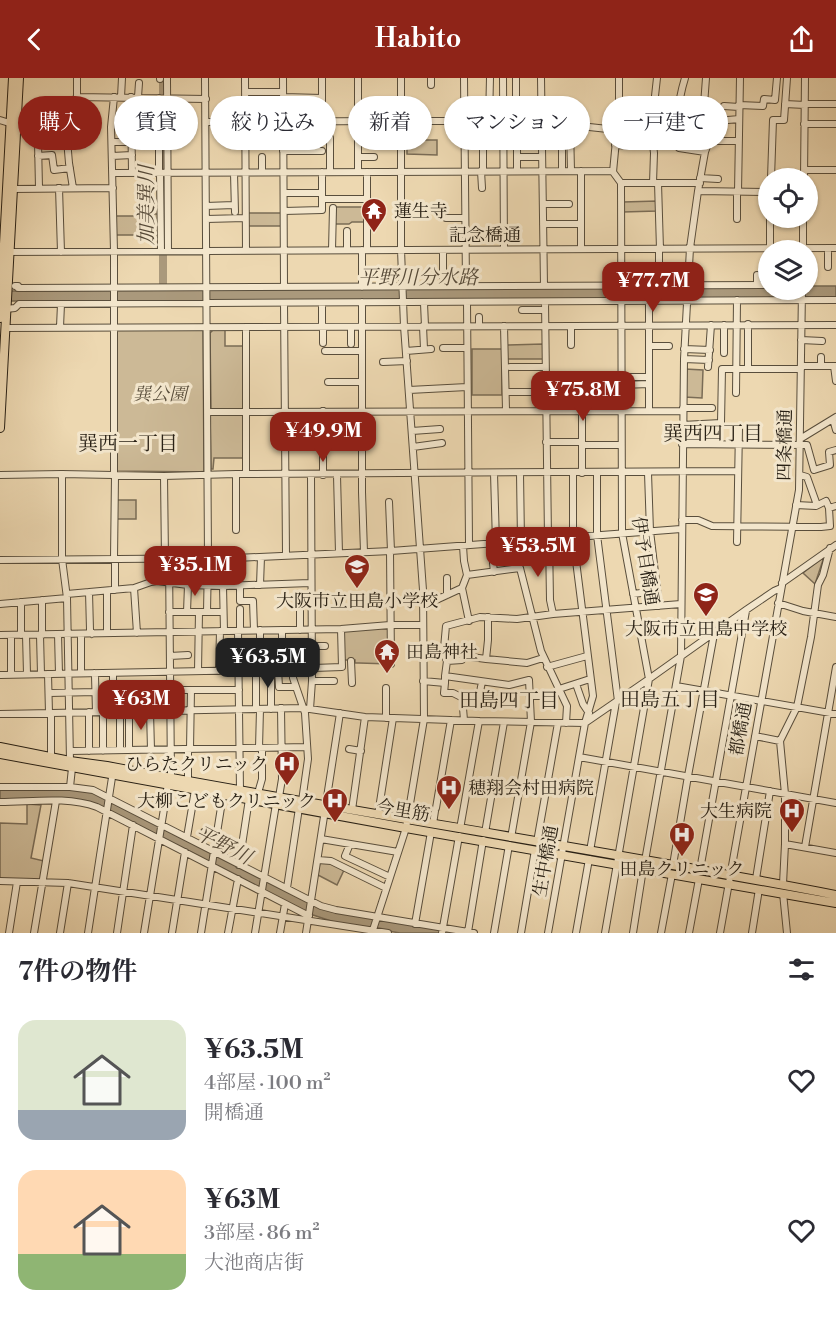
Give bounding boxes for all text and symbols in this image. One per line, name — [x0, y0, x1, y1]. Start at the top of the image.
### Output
text: Habito — [375, 22, 461, 56]
icon: back — [18, 23, 51, 56]
icon: share — [785, 23, 818, 56]
chip: 購入 — [18, 96, 102, 150]
chip: 賃貸 — [114, 96, 198, 150]
chip: 絞り込み — [210, 96, 336, 150]
chip: 新着 — [348, 96, 432, 150]
chip: マンション — [444, 96, 590, 150]
chip: 一戸建て — [602, 96, 728, 150]
water label: 加美巽川 — [135, 163, 160, 245]
map controls — [758, 168, 818, 300]
button: locate — [758, 168, 818, 228]
temple icon: 蓮生寺 — [359, 196, 389, 234]
place label: 蓮生寺 — [394, 200, 448, 223]
street label: 記念橋通 — [449, 224, 521, 247]
button: layers — [758, 240, 818, 300]
pin: ¥77.7M — [604, 262, 702, 313]
water label: 平野川分水路 — [358, 266, 480, 291]
text: ¥77.7M — [616, 269, 690, 294]
pin: ¥75.8M — [534, 371, 632, 422]
text: ¥75.8M — [545, 378, 621, 403]
park label: 巽公園 — [133, 383, 190, 406]
street label: 四条橋通 — [773, 409, 797, 481]
pin: ¥49.9M — [274, 412, 372, 463]
text: ¥49.9M — [284, 419, 362, 444]
district label: 巽西四丁目 — [663, 422, 763, 447]
district label: 巽西一丁目 — [78, 432, 178, 457]
street label: 伊予目橋通 — [627, 515, 663, 607]
pin: ¥53.5M — [489, 527, 587, 578]
text: ¥53.5M — [500, 534, 576, 559]
pin: ¥35.1M — [146, 546, 244, 597]
school or university icon: 大阪市立田島小学校 — [342, 552, 372, 590]
text: ¥35.1M — [158, 553, 232, 578]
school or university icon: 大阪市立田島中学校 — [691, 580, 721, 618]
place label: 大阪市立田島小学校 — [276, 590, 438, 613]
place label: 大阪市立田島中学校 — [625, 618, 787, 641]
temple icon: 田島神社 — [372, 637, 402, 675]
pin: ¥63.5M — [219, 638, 317, 689]
place label: 田島神社 — [406, 641, 478, 664]
text: ¥63.5M — [230, 645, 306, 670]
pin: ¥63M — [105, 680, 177, 731]
text: ¥63M — [112, 687, 170, 712]
district label: 田島五丁目 — [620, 688, 720, 713]
district label: 田島四丁目 — [459, 689, 559, 714]
street label: 都橋通 — [725, 700, 757, 758]
hospital icon: ひらたクリニック — [272, 749, 302, 787]
place label: ひらたクリニック — [125, 753, 268, 776]
hospital icon: 穂翔会村田病院 — [434, 773, 464, 811]
place label: 穂翔会村田病院 — [468, 777, 594, 800]
hospital icon: 大柳こどもクリニック — [320, 786, 350, 824]
place label: 大柳こどもクリニック — [137, 790, 316, 813]
street label: 今里筋 — [374, 795, 432, 827]
hospital icon: 大生病院 — [777, 796, 807, 834]
place label: 大生病院 — [700, 800, 772, 823]
hospital icon: 田島クリニック — [667, 820, 697, 858]
water label: 平野川 — [191, 821, 257, 872]
street label: 生中橋通 — [528, 824, 564, 898]
place label: 田島クリニック — [620, 858, 744, 881]
icon: filters — [785, 953, 818, 986]
text: 7件の物件 — [18, 956, 137, 988]
text: ¥63.5M — [204, 1034, 303, 1066]
icon: home — [66, 1044, 138, 1116]
icon: heart — [785, 1064, 818, 1097]
text: 4部屋 · 100 m² — [204, 1071, 331, 1096]
text: 開橋通 — [204, 1101, 264, 1126]
text: ¥63M — [204, 1184, 280, 1216]
icon: home — [66, 1194, 138, 1266]
icon: heart — [785, 1214, 818, 1247]
text: 3部屋 · 86 m² — [204, 1221, 320, 1246]
text: 大池商店街 — [204, 1251, 304, 1276]

